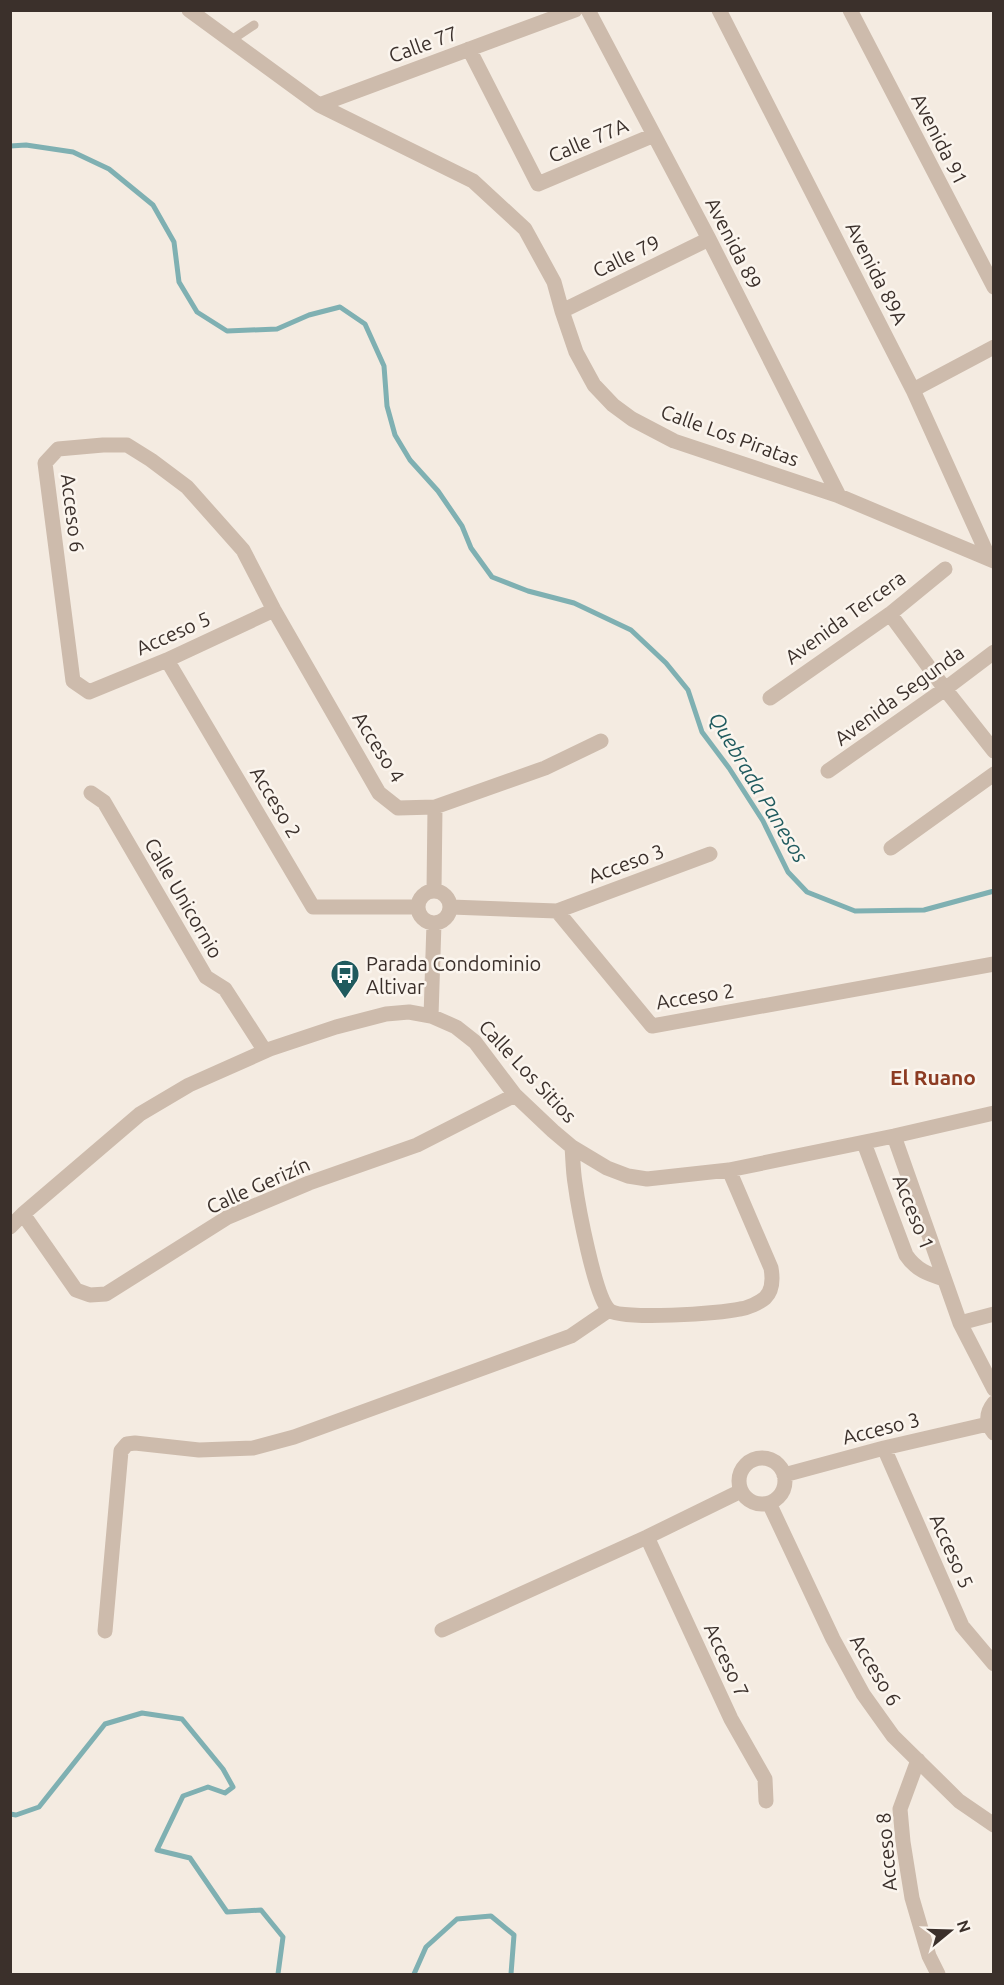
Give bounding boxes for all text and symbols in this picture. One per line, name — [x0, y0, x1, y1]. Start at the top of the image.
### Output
street label: Calle 77 — [386, 21, 460, 67]
street label: Avenida 91 — [907, 90, 973, 188]
street label: Calle 77A — [545, 113, 631, 167]
street label: Avenida 89 — [701, 194, 767, 292]
street label: Avenida 89A — [841, 218, 913, 328]
street label: Calle 79 — [589, 230, 663, 282]
street label: Calle Los Piratas — [658, 399, 802, 471]
street label: Acceso 6 — [57, 473, 89, 553]
street label: Avenida Tercera — [780, 566, 910, 668]
street label: Acceso 5 — [132, 606, 214, 660]
street label: Avenida Segunda — [830, 640, 968, 750]
water label: Quebrada Panesos — [704, 707, 814, 867]
street label: Acceso 4 — [348, 708, 410, 786]
street label: Acceso 2 — [246, 762, 306, 842]
street label: Calle Unicornio — [140, 834, 228, 962]
street label: Acceso 3 — [585, 839, 667, 887]
place label: Parada Condominio Altivar — [366, 952, 541, 998]
bus stop icon: Parada Condominio Altivar — [329, 958, 361, 1000]
street label: Acceso 2 — [654, 978, 736, 1014]
street label: Calle Los Sitios — [474, 1015, 582, 1127]
district label: El Ruano — [890, 1065, 976, 1089]
street label: Calle Gerizín — [203, 1152, 313, 1218]
street label: Acceso 1 — [889, 1171, 939, 1253]
street label: Acceso 3 — [840, 1407, 922, 1449]
street label: Acceso 5 — [925, 1510, 979, 1592]
street label: Acceso 7 — [700, 1619, 754, 1701]
street label: Acceso 6 — [846, 1630, 906, 1710]
street label: Acceso 8 — [871, 1812, 901, 1892]
north arrow — [920, 1901, 980, 1961]
text: N — [954, 1918, 975, 1935]

